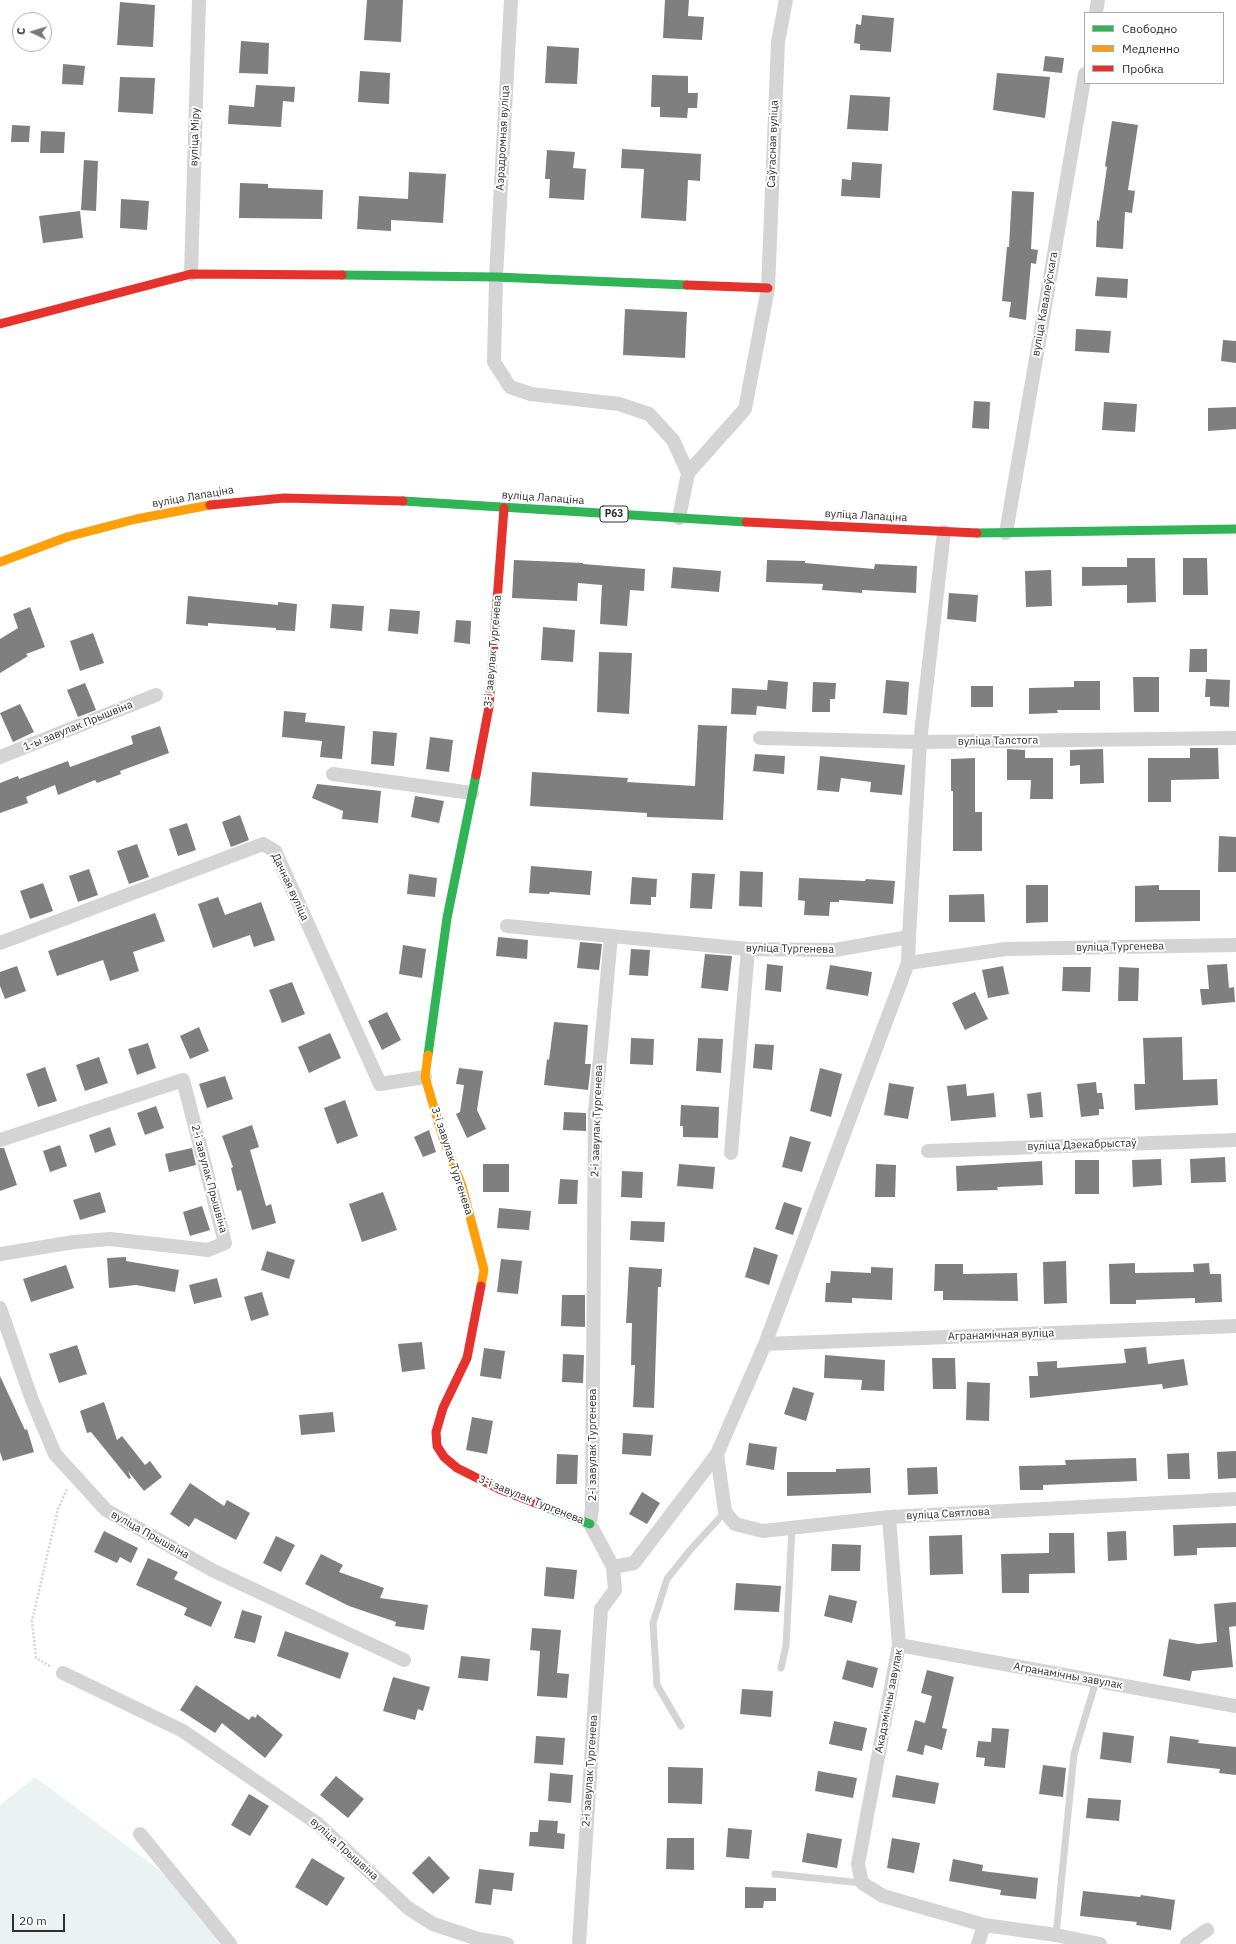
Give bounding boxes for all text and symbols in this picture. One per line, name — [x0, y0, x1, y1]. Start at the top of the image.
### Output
north arrow — [12, 12, 52, 52]
legend — [1084, 12, 1224, 84]
text: Свободно — [1122, 21, 1177, 36]
text: С — [14, 27, 28, 35]
text: Медленно — [1122, 41, 1180, 56]
text: Пробка — [1122, 61, 1164, 76]
street label: Аэрадромная вуліца — [494, 85, 512, 191]
street label: Саўгасная вуліца — [765, 100, 781, 188]
street label: вуліца Міру — [187, 107, 203, 167]
street label: вуліца Кавалеўскага — [1029, 251, 1061, 357]
street label: вуліца Лапаціна — [151, 483, 235, 511]
street label: вуліца Лапаціна — [501, 489, 585, 507]
road number: Р63 — [600, 506, 628, 522]
street label: вуліца Лапаціна — [824, 507, 908, 525]
street label: 3-і завулак Тургенева — [482, 594, 504, 708]
street label: 1-ы завулак Прышвіна — [21, 698, 135, 754]
street label: вуліца Талстога — [958, 734, 1038, 748]
street label: Дачная вуліца — [269, 851, 311, 923]
street label: вуліца Тургенева — [1076, 940, 1164, 954]
street label: вуліца Тургенева — [746, 942, 834, 956]
street label: 2-і завулак Тургенева — [588, 1065, 606, 1177]
street label: 3-і завулак Тургенева — [428, 1105, 476, 1217]
street label: 2-і завулак Прышвіна — [188, 1123, 230, 1235]
street label: вуліца Дзекабрыстаў — [1027, 1136, 1137, 1154]
street label: Агранамічная вуліца — [948, 1327, 1054, 1343]
street label: 2-і завулак Тургенева — [586, 1389, 600, 1501]
street label: 3-і завулак Тургенева — [476, 1473, 586, 1527]
street label: вуліца Святлова — [906, 1505, 990, 1523]
street label: вуліца Прышвіна — [109, 1508, 191, 1562]
street label: Акадэмічны завулак — [872, 1648, 906, 1754]
street label: Агранамічны завулак — [1012, 1660, 1124, 1692]
street label: 2-і завулак Тургенева — [579, 1714, 601, 1828]
street label: вуліца Прышвіна — [307, 1815, 381, 1883]
scale bar — [14, 1906, 67, 1932]
text: 20 m — [19, 1913, 47, 1928]

